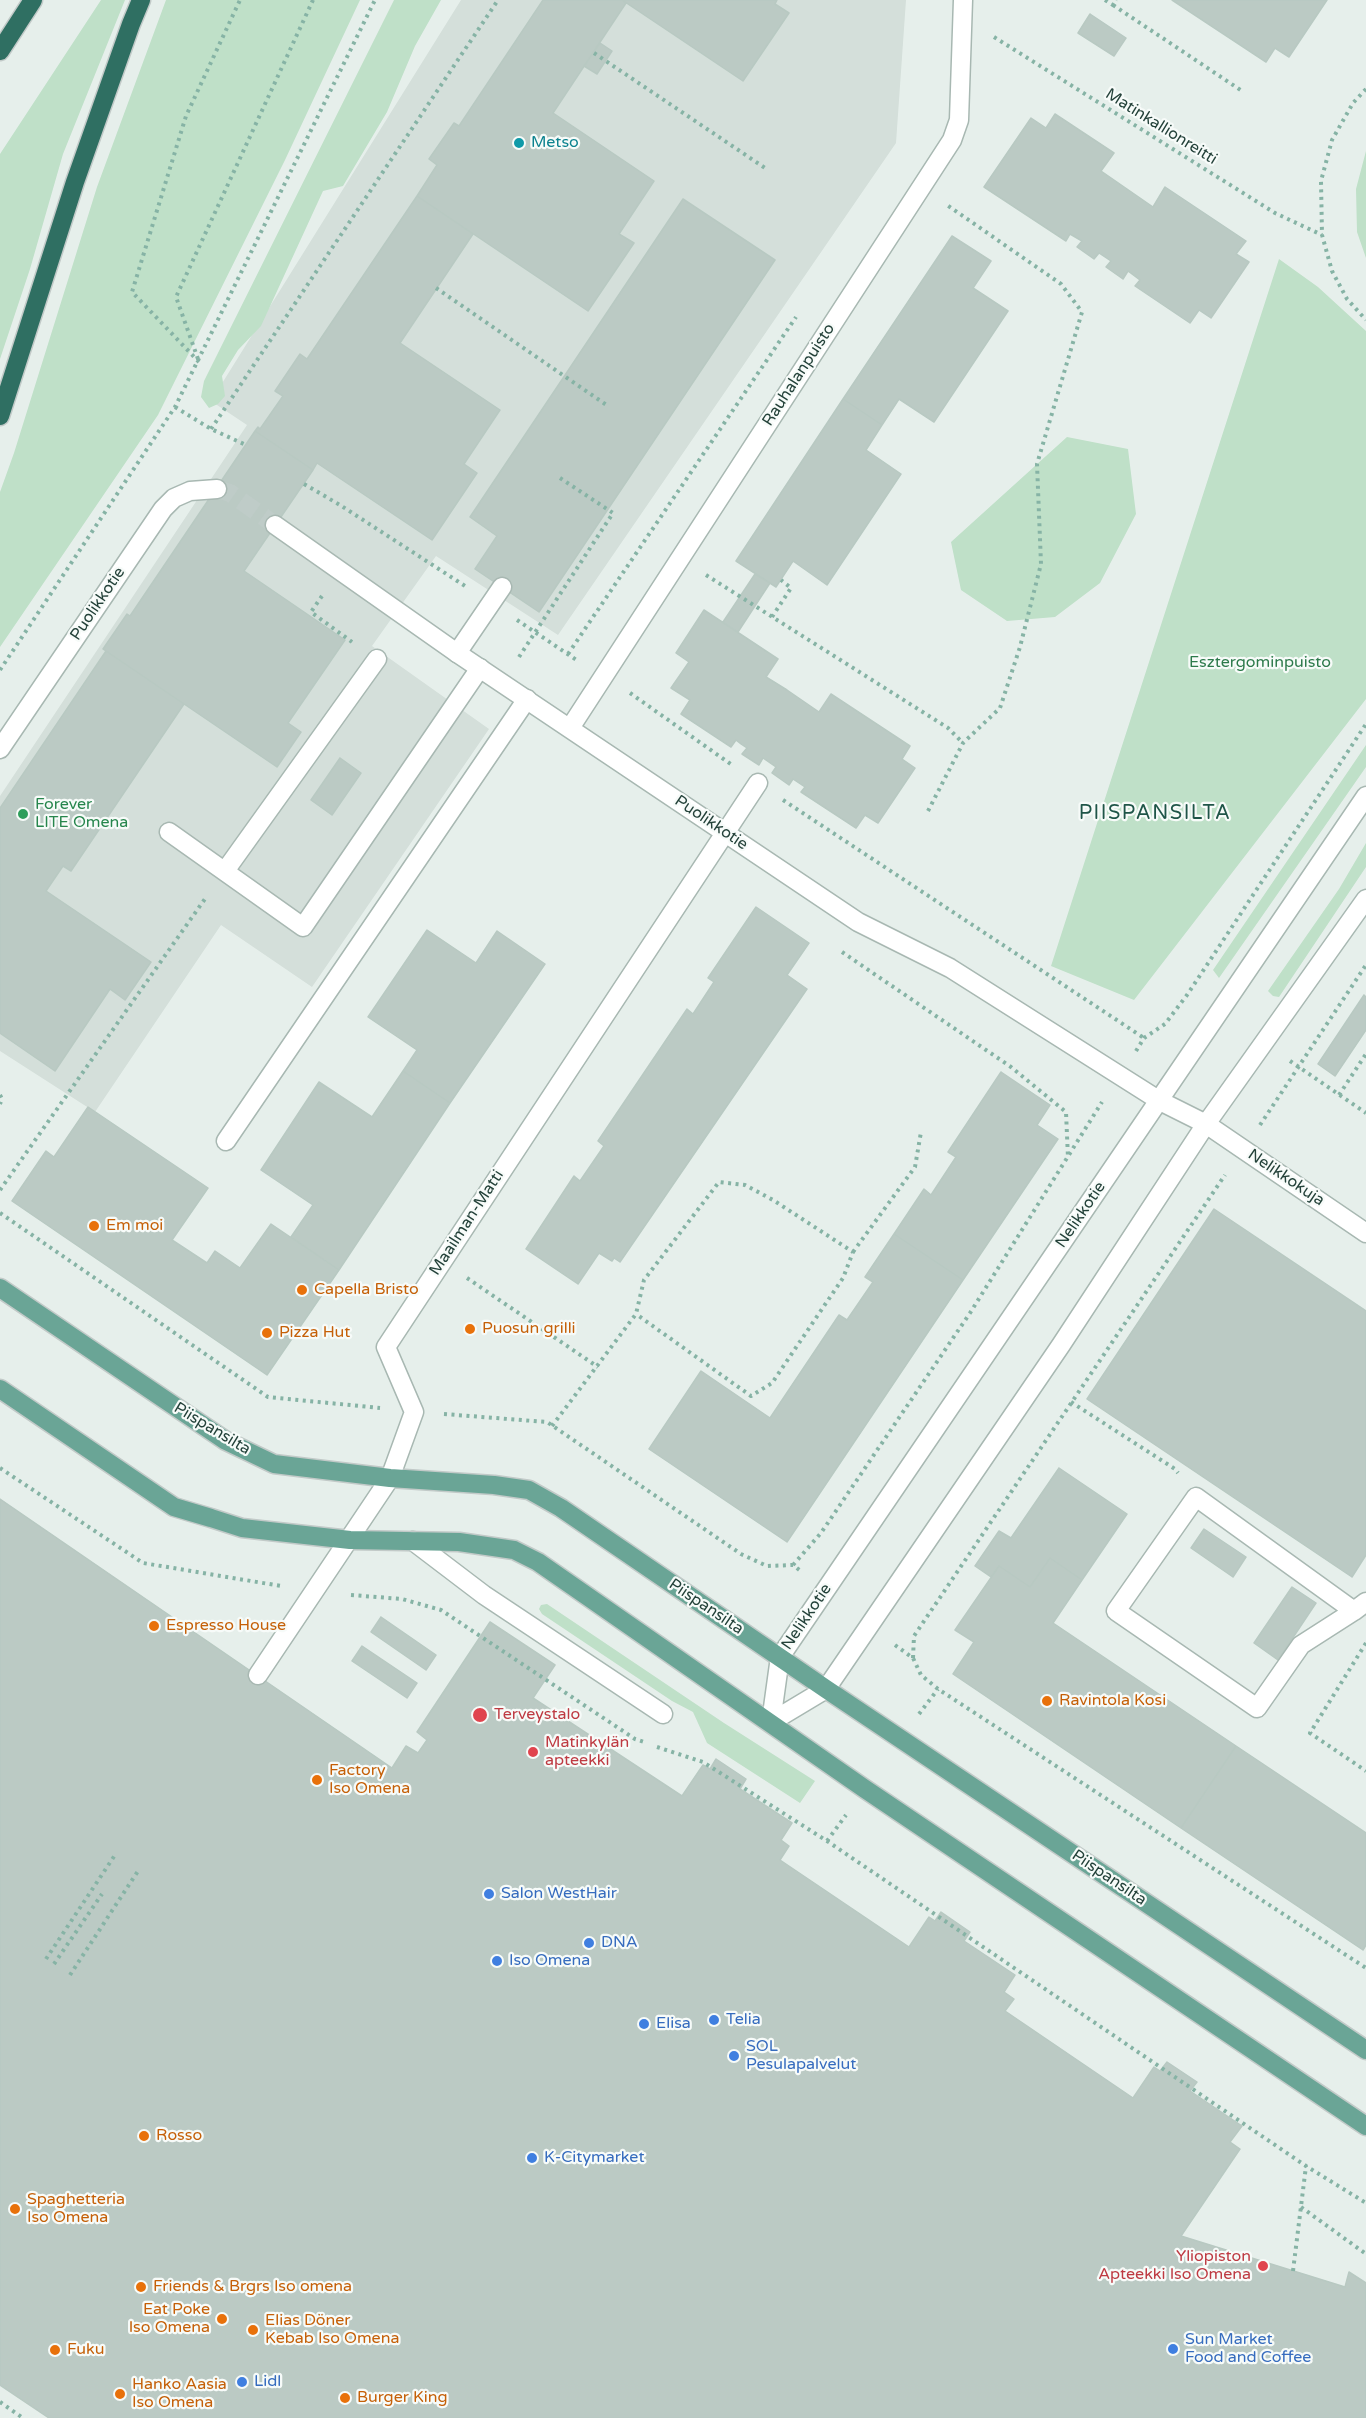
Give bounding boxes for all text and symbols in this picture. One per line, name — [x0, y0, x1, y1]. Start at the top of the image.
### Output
street label: Matinkallionreitti — [1102, 85, 1220, 169]
place label: Metso — [531, 133, 579, 153]
marker: Metso — [512, 136, 526, 150]
street label: Rauhalanpuisto — [759, 320, 839, 430]
street label: Puolikkotie — [67, 564, 129, 644]
park label: Esztergominpuisto — [1189, 653, 1331, 673]
street label: Puolikkotie — [671, 792, 751, 854]
place label: Forever LITE Omena — [35, 795, 128, 833]
district label: PIISPANSILTA — [1079, 802, 1231, 826]
marker: Forever LITE Omena — [16, 807, 30, 821]
street label: Nelikkokuja — [1244, 1145, 1328, 1211]
street label: Maailman-Matti — [426, 1167, 508, 1279]
street label: Nelikkotie — [1052, 1178, 1110, 1252]
place label: Em moi — [106, 1216, 163, 1236]
marker: Em moi — [87, 1219, 101, 1233]
place label: Capella Bristo — [314, 1280, 419, 1300]
marker: Capella Bristo — [295, 1283, 309, 1297]
place label: Puosun grilli — [482, 1319, 576, 1339]
marker: Puosun grilli — [463, 1322, 477, 1336]
place label: Pizza Hut — [279, 1323, 350, 1343]
marker: Pizza Hut — [260, 1326, 274, 1340]
street label: Piispansilta — [170, 1399, 254, 1459]
street label: Piispansilta — [665, 1575, 747, 1639]
street label: Nelikkotie — [778, 1580, 836, 1654]
place label: Espresso House — [166, 1616, 286, 1636]
marker: Espresso House — [147, 1619, 161, 1633]
place label: Ravintola Kosi — [1059, 1691, 1166, 1711]
marker: Ravintola Kosi — [1040, 1694, 1054, 1708]
place label: Terveystalo — [494, 1705, 580, 1725]
marker: Terveystalo — [471, 1706, 489, 1724]
place label: Matinkylän apteekki — [545, 1733, 629, 1771]
marker: Matinkylän apteekki — [526, 1745, 540, 1759]
place label: Factory Iso Omena — [329, 1761, 410, 1799]
marker: Factory Iso Omena — [310, 1773, 324, 1787]
street label: Piispansilta — [1068, 1846, 1150, 1910]
place label: Salon WestHair — [501, 1884, 617, 1904]
marker: Salon WestHair — [482, 1887, 496, 1901]
place label: DNA — [601, 1933, 638, 1953]
marker: DNA — [582, 1936, 596, 1950]
place label: Iso Omena — [509, 1951, 590, 1971]
marker: Iso Omena — [490, 1954, 504, 1968]
place label: Telia — [726, 2010, 761, 2030]
marker: Telia — [707, 2013, 721, 2027]
place label: Elisa — [656, 2014, 691, 2034]
marker: Elisa — [637, 2017, 651, 2031]
place label: SOL Pesulapalvelut — [746, 2037, 856, 2075]
marker: SOL Pesulapalvelut — [727, 2049, 741, 2063]
place label: Rosso — [156, 2126, 202, 2146]
marker: Rosso — [137, 2129, 151, 2143]
place label: K-Citymarket — [544, 2148, 645, 2168]
marker: K-Citymarket — [525, 2151, 539, 2165]
place label: Spaghetteria Iso Omena — [27, 2190, 125, 2228]
marker: Spaghetteria Iso Omena — [8, 2202, 22, 2216]
place label: Yliopiston Apteekki Iso Omena — [1098, 2247, 1251, 2285]
marker: Yliopiston Apteekki Iso Omena — [1256, 2259, 1270, 2273]
place label: Friends & Brgrs Iso omena — [153, 2277, 352, 2297]
marker: Friends & Brgrs Iso omena — [134, 2280, 148, 2294]
place label: Eat Poke Iso Omena — [129, 2300, 210, 2338]
place label: Elias Döner Kebab Iso Omena — [265, 2311, 399, 2349]
marker: Eat Poke Iso Omena — [215, 2312, 229, 2326]
marker: Elias Döner Kebab Iso Omena — [246, 2323, 260, 2337]
place label: Sun Market Food and Coffee — [1185, 2330, 1311, 2368]
place label: Fuku — [67, 2340, 104, 2360]
marker: Sun Market Food and Coffee — [1166, 2342, 1180, 2356]
marker: Fuku — [48, 2343, 62, 2357]
place label: Lidl — [254, 2372, 281, 2392]
place label: Hanko Aasia Iso Omena — [132, 2375, 227, 2413]
marker: Lidl — [235, 2375, 249, 2389]
marker: Hanko Aasia Iso Omena — [113, 2387, 127, 2401]
place label: Burger King — [357, 2388, 448, 2408]
marker: Burger King — [338, 2391, 352, 2405]

